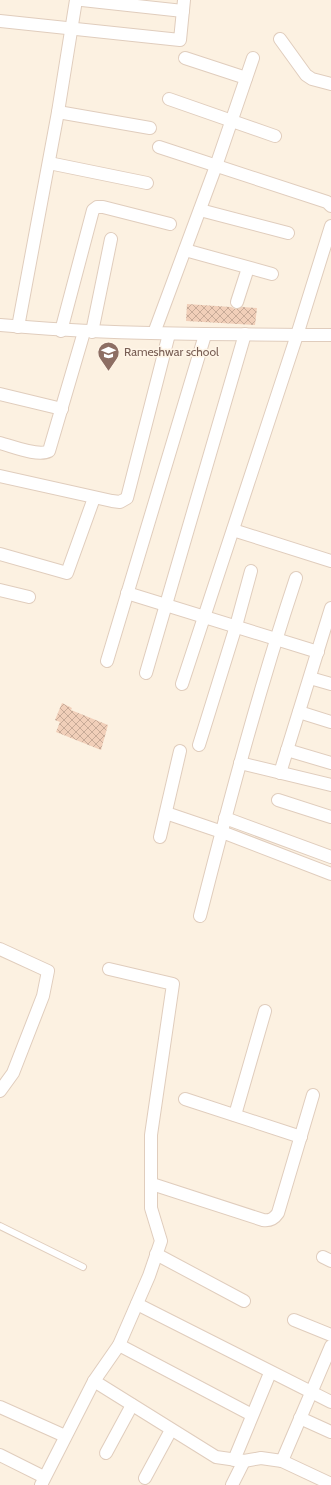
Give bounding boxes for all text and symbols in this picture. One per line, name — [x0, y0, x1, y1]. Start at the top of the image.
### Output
school or university icon: Rameshwar school — [95, 339, 121, 372]
place label: Rameshwar school — [124, 344, 219, 359]

